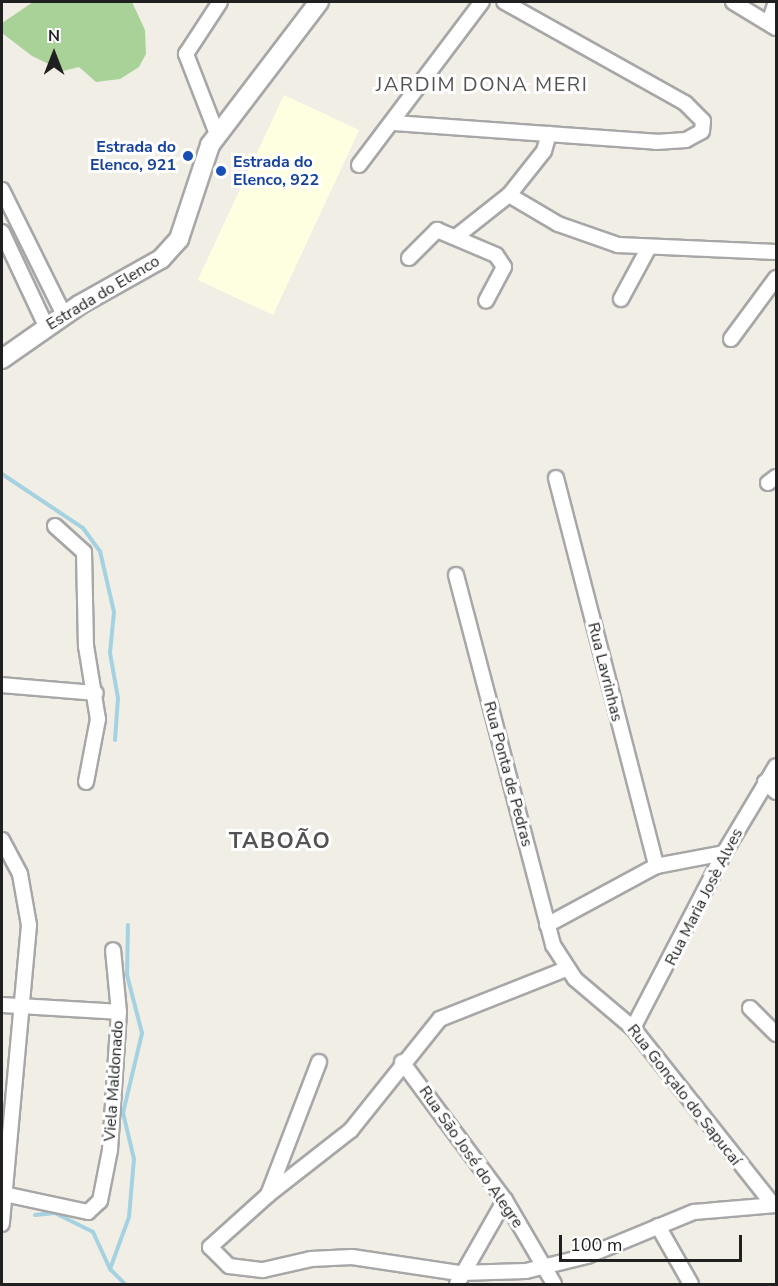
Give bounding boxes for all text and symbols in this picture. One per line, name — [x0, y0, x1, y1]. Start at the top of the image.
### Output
north arrow — [24, 24, 84, 84]
text: N — [48, 25, 60, 47]
district label: JARDIM DONA MERI — [376, 72, 588, 96]
place label: Estrada do Elenco, 921 — [90, 137, 176, 175]
marker: Estrada do Elenco, 921 — [181, 149, 195, 163]
place label: Estrada do Elenco, 922 — [233, 152, 319, 190]
marker: Estrada do Elenco, 922 — [214, 164, 228, 178]
street label: Estrada do Elenco — [43, 252, 163, 334]
street label: Rua Lavrinhas — [583, 620, 627, 724]
street label: Rua Ponta de Pedras — [479, 699, 537, 849]
street label: Rua Maria Josè Alves — [661, 825, 747, 969]
district label: TABOÃO — [229, 829, 331, 855]
street label: Viela Maldonado — [100, 1020, 128, 1142]
street label: Rua Gonçalo do Sapucaí — [623, 1021, 745, 1169]
street label: Rua São José do Alegre — [415, 1082, 527, 1232]
scale bar — [562, 1223, 745, 1261]
text: 100 m — [570, 1233, 622, 1257]

